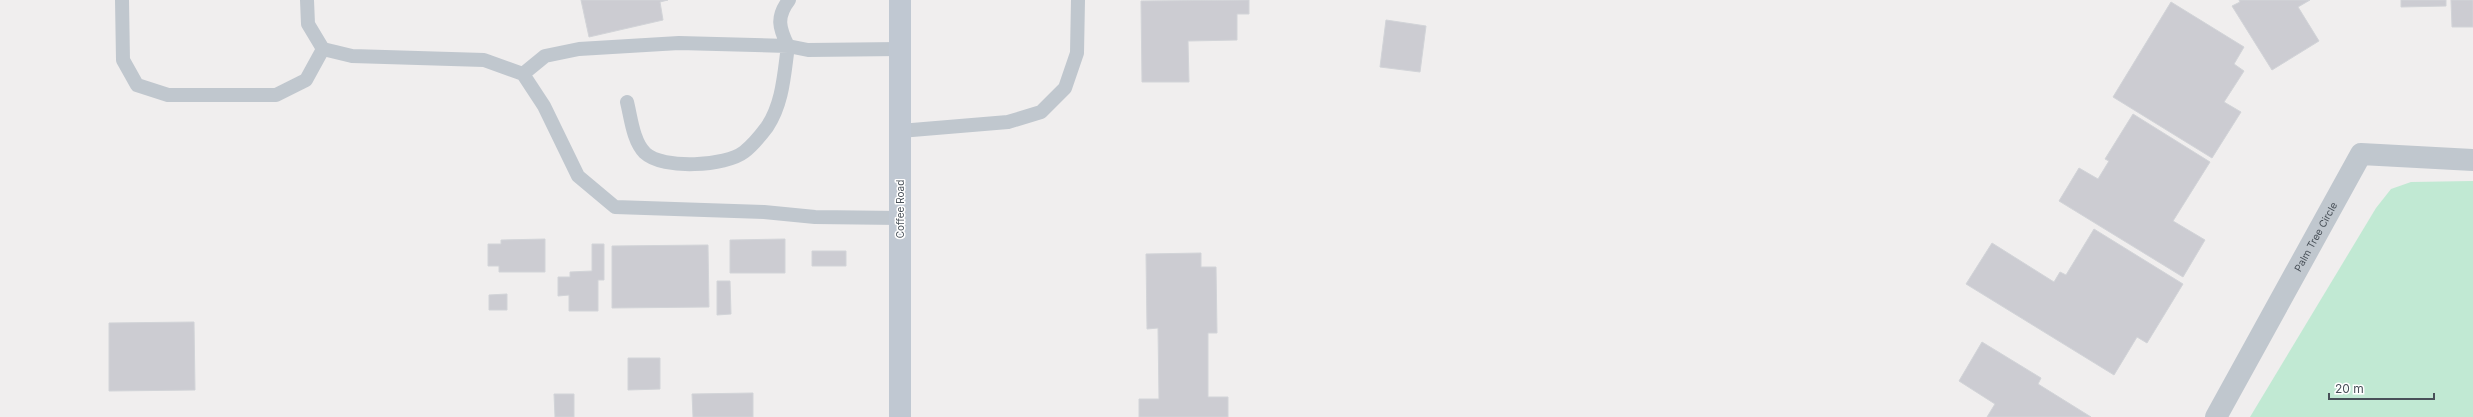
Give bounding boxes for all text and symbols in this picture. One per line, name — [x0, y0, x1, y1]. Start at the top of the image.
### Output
street label: Coffee Road — [894, 180, 906, 238]
street label: Palm Tree Circle — [2292, 200, 2339, 273]
scale bar — [2329, 375, 2434, 401]
text: 20 m — [2335, 381, 2364, 396]

